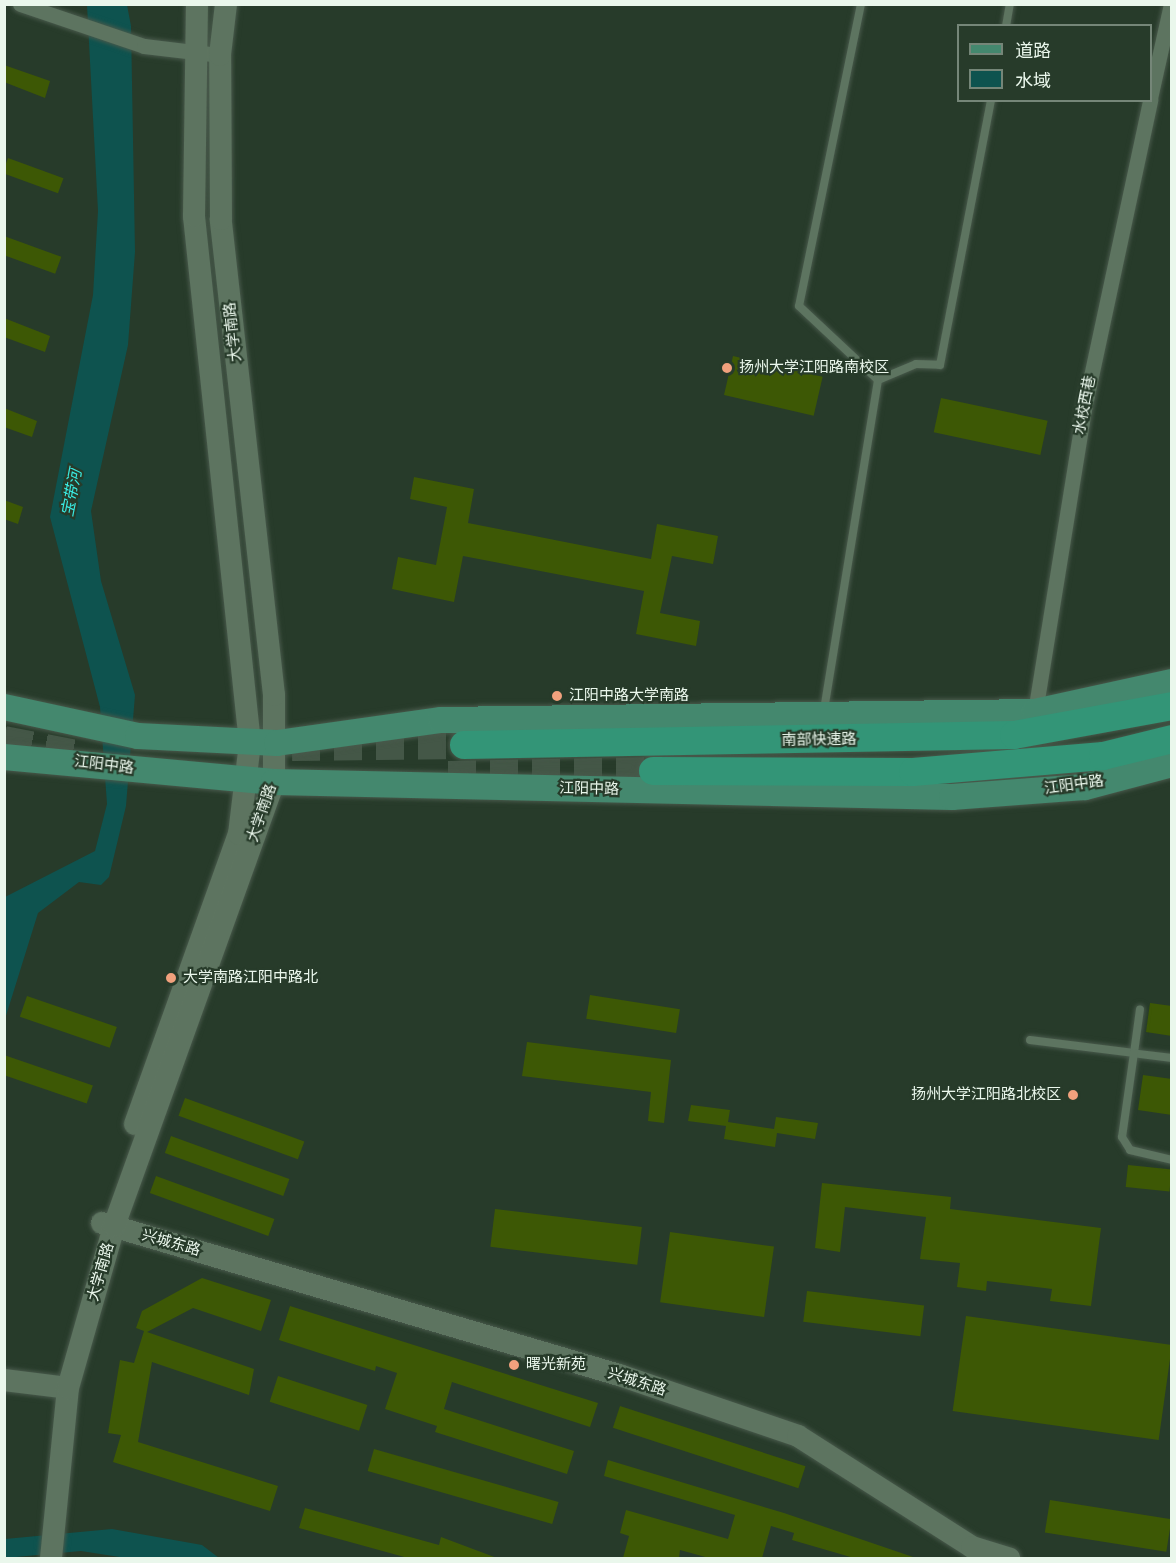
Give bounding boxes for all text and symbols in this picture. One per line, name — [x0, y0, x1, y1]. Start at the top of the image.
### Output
legend — [957, 24, 1152, 102]
text: 道路 — [1015, 40, 1051, 62]
text: 水域 — [1015, 70, 1051, 92]
street label: 大学南路 — [221, 301, 245, 363]
place label: 扬州大学江阳路南校区 — [739, 359, 889, 377]
marker: 扬州大学江阳路南校区 — [720, 361, 734, 375]
street label: 水校西巷 — [1070, 374, 1100, 436]
water label: 宝带河 — [58, 468, 86, 518]
place label: 江阳中路大学南路 — [569, 687, 689, 705]
marker: 江阳中路大学南路 — [550, 689, 564, 703]
street label: 南部快速路 — [781, 730, 857, 750]
street label: 江阳中路 — [73, 752, 135, 778]
street label: 江阳中路 — [1043, 772, 1105, 798]
street label: 江阳中路 — [559, 779, 619, 799]
street label: 大学南路 — [244, 782, 280, 844]
place label: 大学南路江阳中路北 — [183, 969, 318, 987]
marker: 大学南路江阳中路北 — [164, 971, 178, 985]
place label: 扬州大学江阳路北校区 — [911, 1086, 1061, 1104]
marker: 扬州大学江阳路北校区 — [1066, 1088, 1080, 1102]
street label: 兴城东路 — [140, 1226, 202, 1260]
street label: 大学南路 — [84, 1241, 118, 1303]
place label: 曙光新苑 — [526, 1356, 586, 1374]
marker: 曙光新苑 — [507, 1358, 521, 1372]
street label: 兴城东路 — [606, 1364, 668, 1400]

